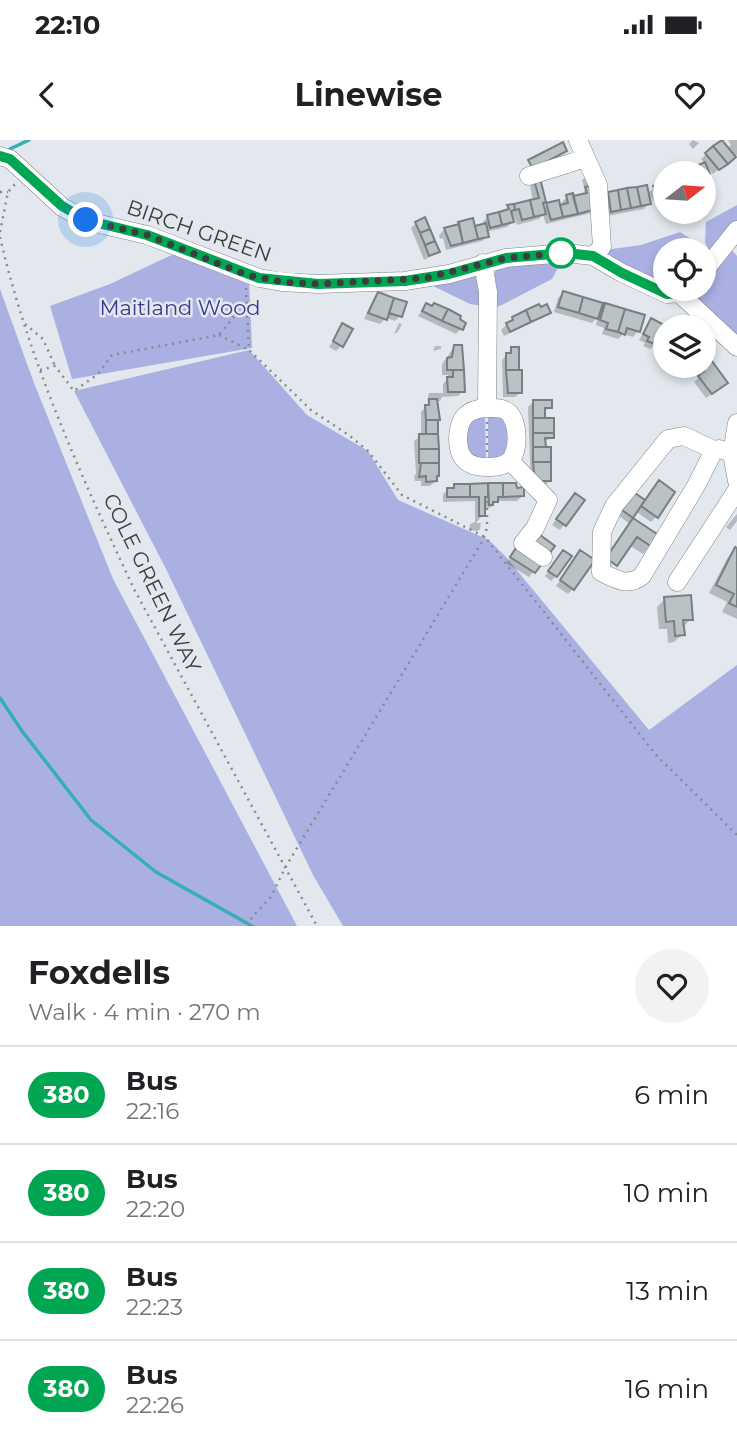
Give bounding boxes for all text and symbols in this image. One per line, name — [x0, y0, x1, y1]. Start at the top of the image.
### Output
text: 22:10 — [35, 9, 100, 41]
text: Linewise — [295, 75, 442, 114]
icon: back — [28, 76, 66, 114]
icon: heart — [671, 76, 709, 114]
north arrow — [653, 161, 716, 224]
map controls — [653, 161, 716, 378]
street label: BIRCH GREEN — [124, 194, 275, 267]
your location — [68, 202, 103, 237]
unlabelled marker — [546, 238, 576, 268]
button: locate — [653, 238, 716, 301]
park label: Maitland Wood — [99, 295, 261, 320]
button: layers — [653, 315, 716, 378]
street label: COLE GREEN WAY — [98, 489, 207, 677]
button: heart — [635, 949, 709, 1023]
text: Foxdells — [28, 952, 170, 992]
text: Walk · 4 min · 270 m — [28, 998, 261, 1026]
text: Bus — [126, 1065, 178, 1097]
text: 6 min — [634, 1079, 709, 1111]
text: 380 — [43, 1080, 90, 1109]
text: 22:16 — [126, 1097, 179, 1125]
text: Bus — [126, 1163, 178, 1195]
text: 10 min — [623, 1177, 709, 1209]
text: 380 — [43, 1178, 90, 1207]
text: 22:20 — [126, 1195, 185, 1223]
text: Bus — [126, 1261, 178, 1293]
text: 13 min — [626, 1275, 709, 1307]
text: 380 — [43, 1276, 90, 1305]
text: 22:23 — [126, 1293, 183, 1321]
text: Bus — [126, 1359, 178, 1391]
text: 16 min — [625, 1373, 709, 1405]
text: 380 — [43, 1374, 90, 1403]
text: 22:26 — [126, 1391, 184, 1419]

